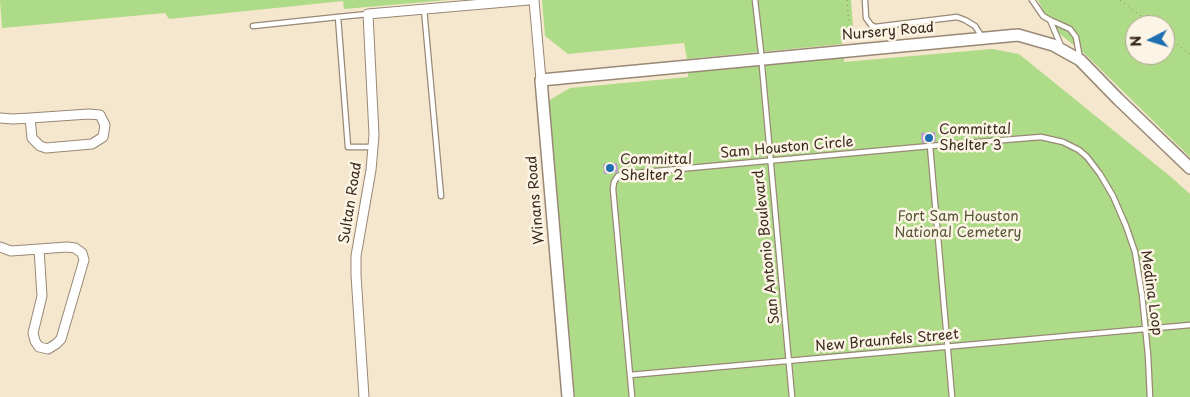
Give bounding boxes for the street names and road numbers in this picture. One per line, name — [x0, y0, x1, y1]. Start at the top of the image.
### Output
street label: Nursery Road — [841, 20, 935, 44]
street label: Sam Houston Circle — [720, 134, 854, 162]
street label: Winans Road — [524, 155, 548, 245]
street label: Sultan Road — [336, 161, 366, 245]
street label: San Antonio Boulevard — [751, 169, 783, 325]
street label: Medina Loop — [1137, 249, 1165, 337]
street label: New Braunfels Street — [815, 326, 959, 356]

